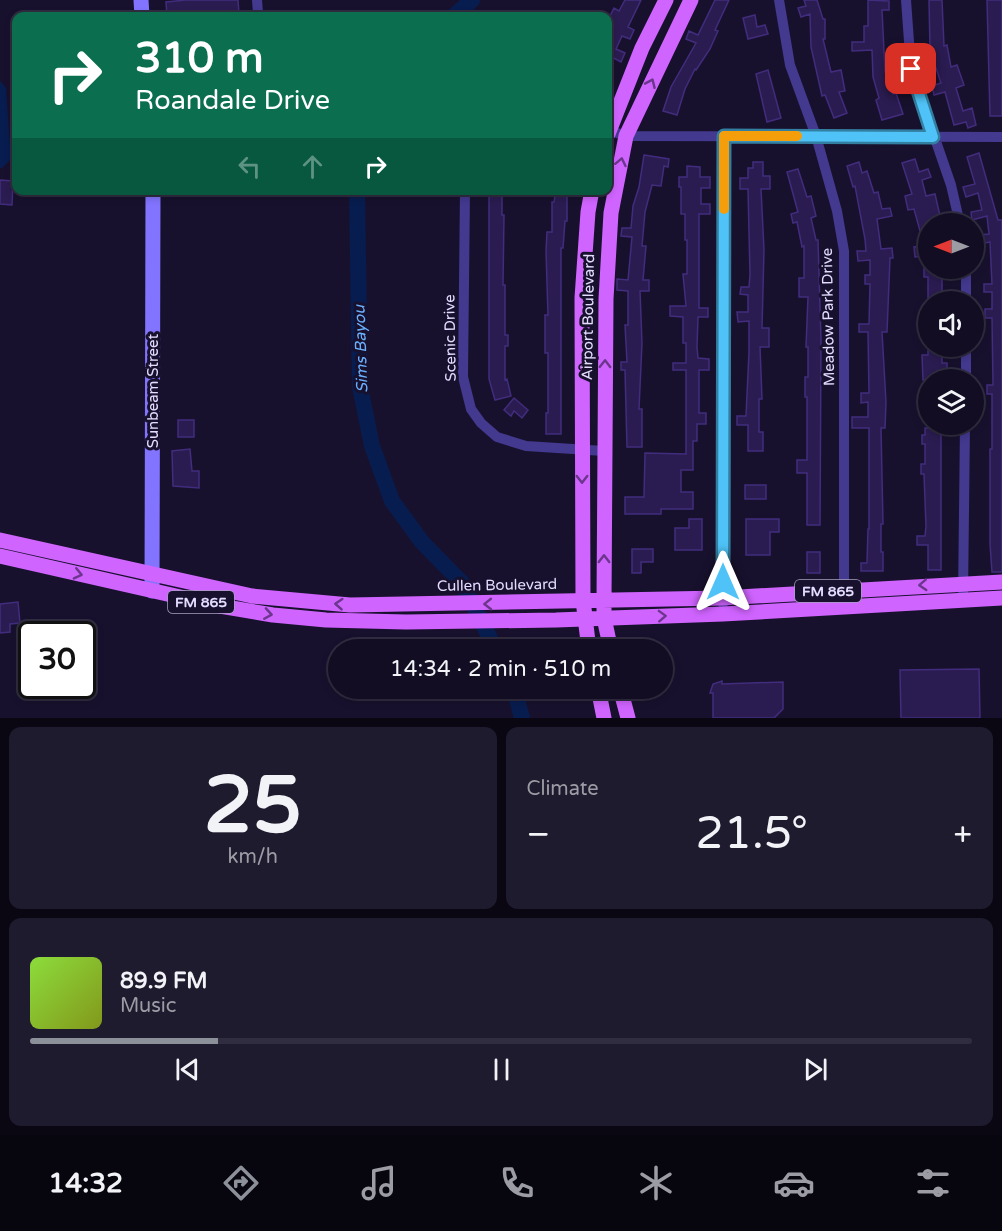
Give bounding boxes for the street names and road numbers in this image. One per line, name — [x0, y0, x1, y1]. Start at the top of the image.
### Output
street label: Meadow Park Drive — [818, 248, 838, 386]
street label: Airport Boulevard — [578, 254, 598, 380]
street label: Scenic Drive — [440, 294, 460, 382]
street label: Sunbeam Street — [144, 334, 162, 448]
street label: Cullen Boulevard — [437, 575, 557, 595]
road number: FM 865 — [795, 580, 861, 602]
road number: FM 865 — [168, 591, 234, 613]

